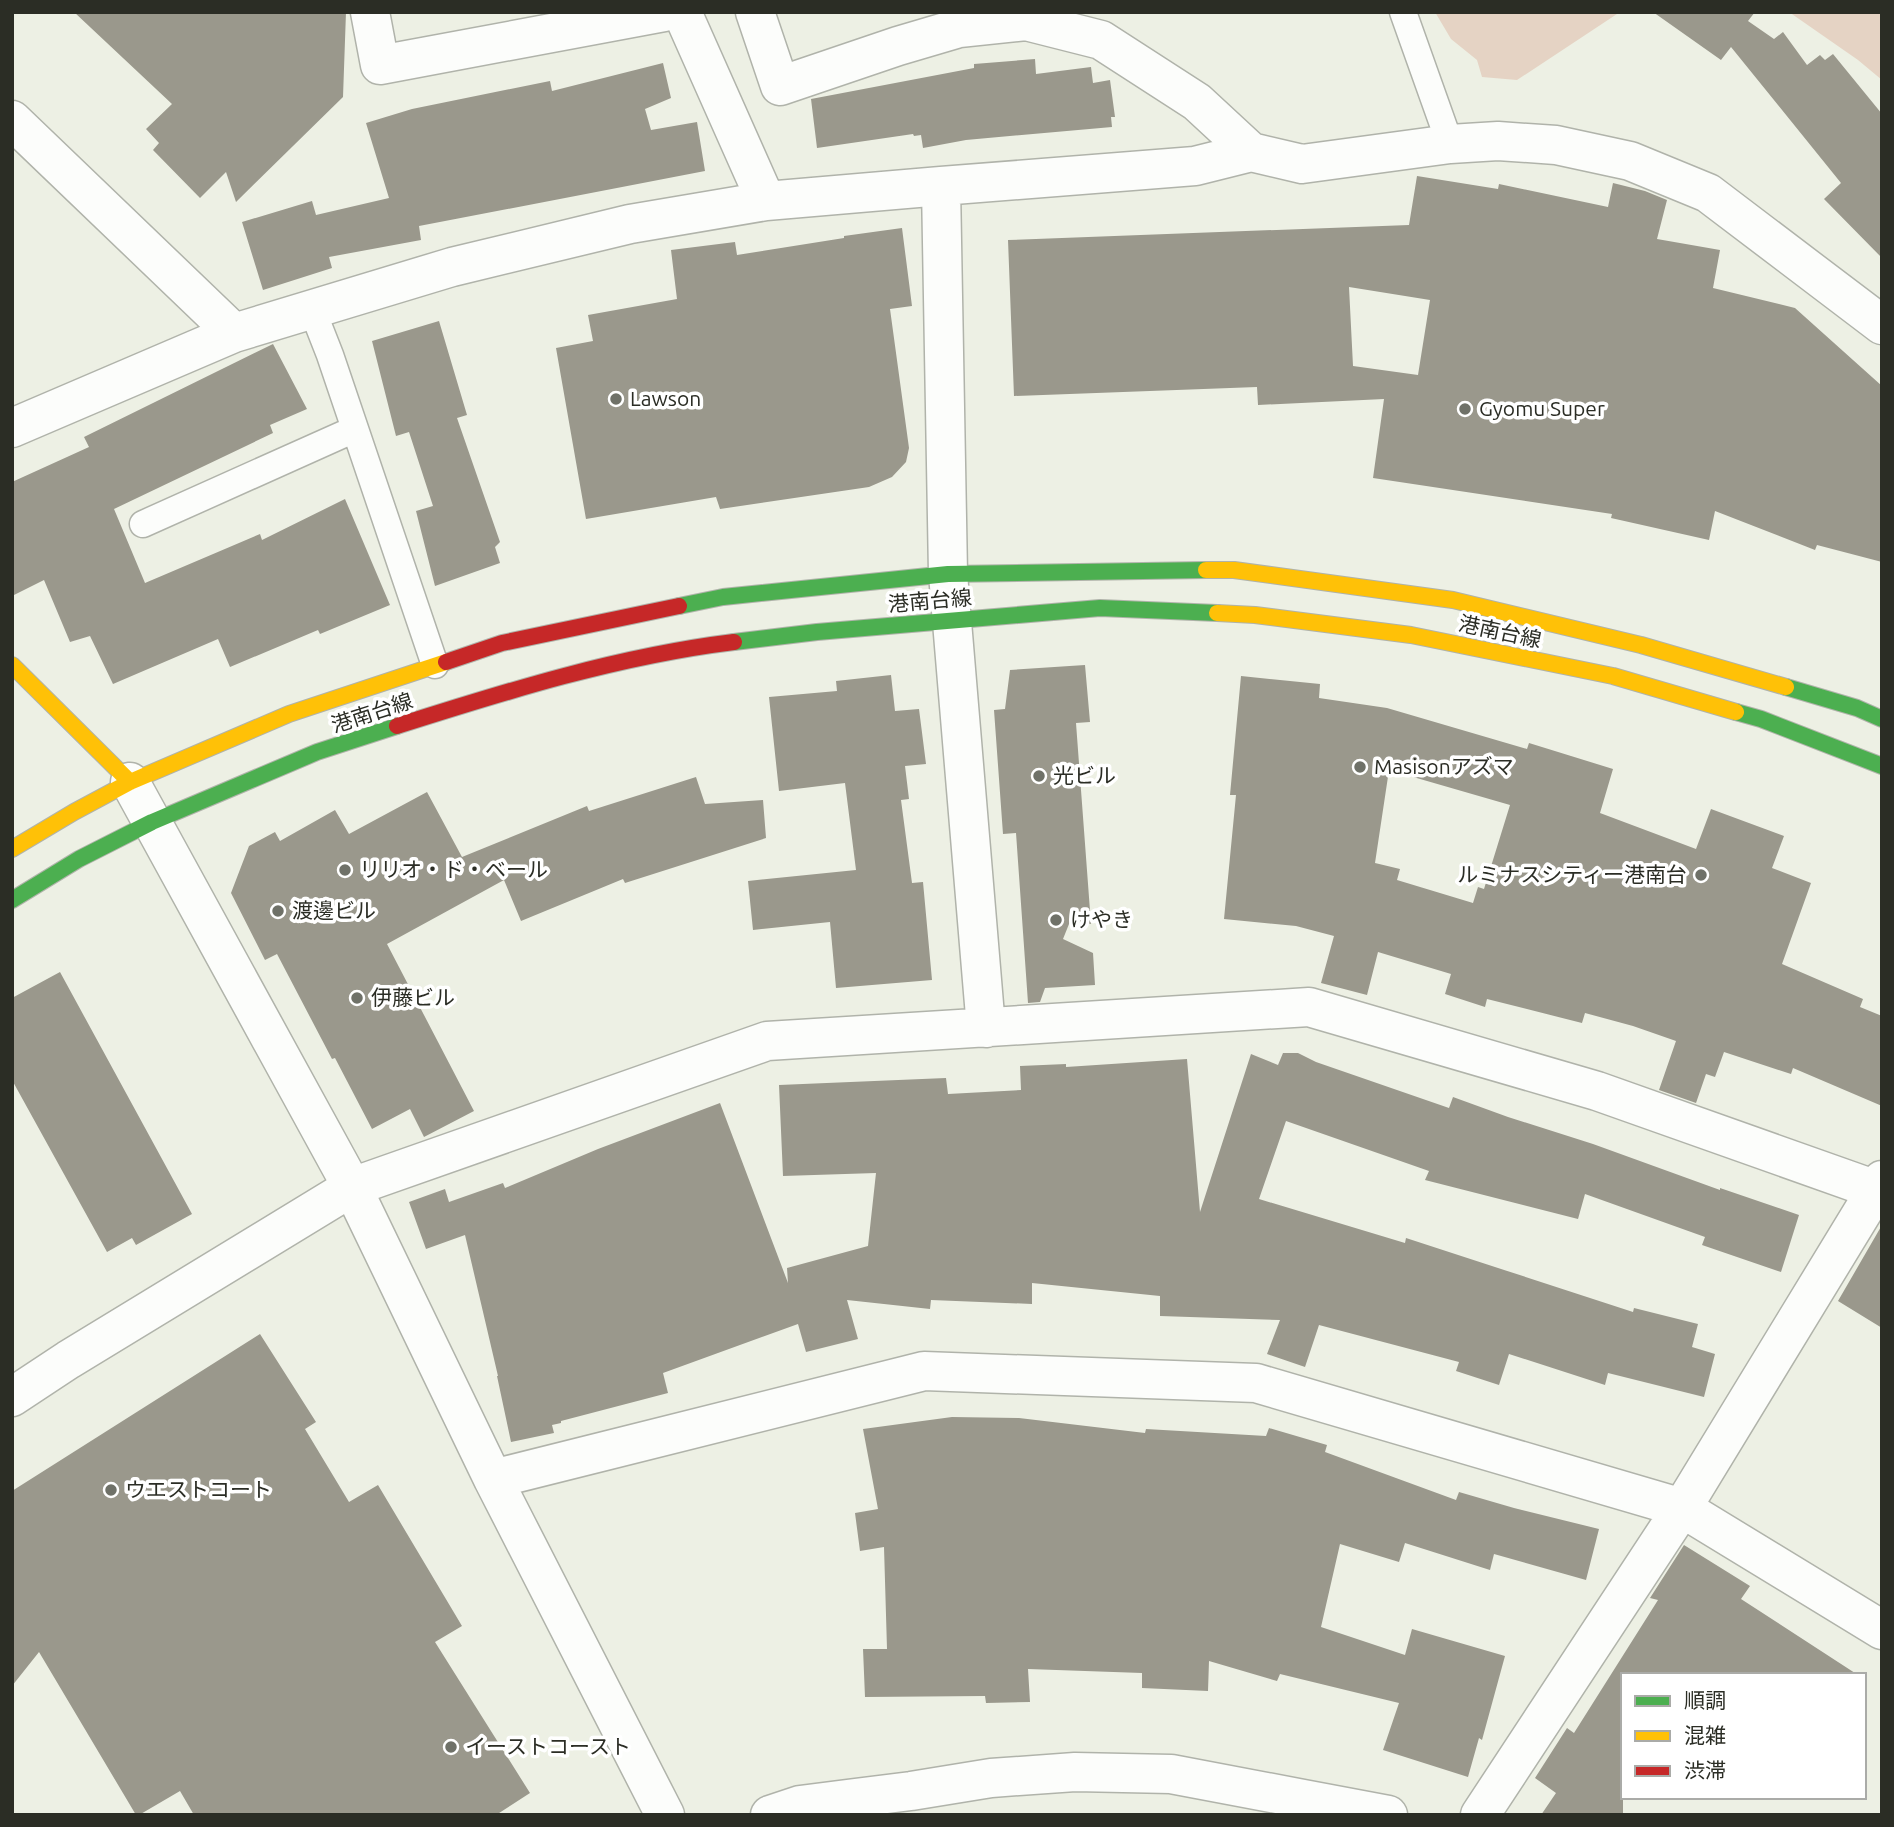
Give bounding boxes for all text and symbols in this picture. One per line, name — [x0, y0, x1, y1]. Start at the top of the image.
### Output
place label: Lawson — [630, 386, 701, 410]
marker: Lawson — [608, 391, 624, 407]
place label: Gyomu Super — [1479, 396, 1605, 420]
marker: Gyomu Super — [1457, 401, 1473, 417]
street label: 港南台線 — [887, 584, 973, 616]
street label: 港南台線 — [1457, 611, 1544, 651]
street label: 港南台線 — [328, 688, 415, 736]
place label: Masisonアズマ — [1374, 754, 1514, 778]
marker: Masisonアズマ — [1352, 759, 1368, 775]
place label: 光ビル — [1053, 763, 1116, 787]
marker: 光ビル — [1031, 768, 1047, 784]
place label: リリオ・ド・ベール — [359, 857, 548, 881]
marker: リリオ・ド・ベール — [337, 862, 353, 878]
place label: ルミナスシティー港南台 — [1457, 862, 1687, 886]
marker: ルミナスシティー港南台 — [1693, 867, 1709, 883]
place label: 渡邊ビル — [292, 898, 376, 922]
marker: 渡邊ビル — [270, 903, 286, 919]
place label: けやき — [1070, 907, 1133, 931]
marker: けやき — [1048, 912, 1064, 928]
place label: 伊藤ビル — [371, 985, 455, 1009]
marker: 伊藤ビル — [349, 990, 365, 1006]
place label: ウエストコート — [125, 1477, 272, 1501]
marker: ウエストコート — [103, 1482, 119, 1498]
legend — [1621, 1673, 1866, 1799]
text: 順調 — [1684, 1688, 1726, 1712]
text: 混雑 — [1684, 1723, 1726, 1747]
place label: イーストコースト — [465, 1734, 631, 1758]
marker: イーストコースト — [443, 1739, 459, 1755]
text: 渋滞 — [1684, 1758, 1726, 1782]

